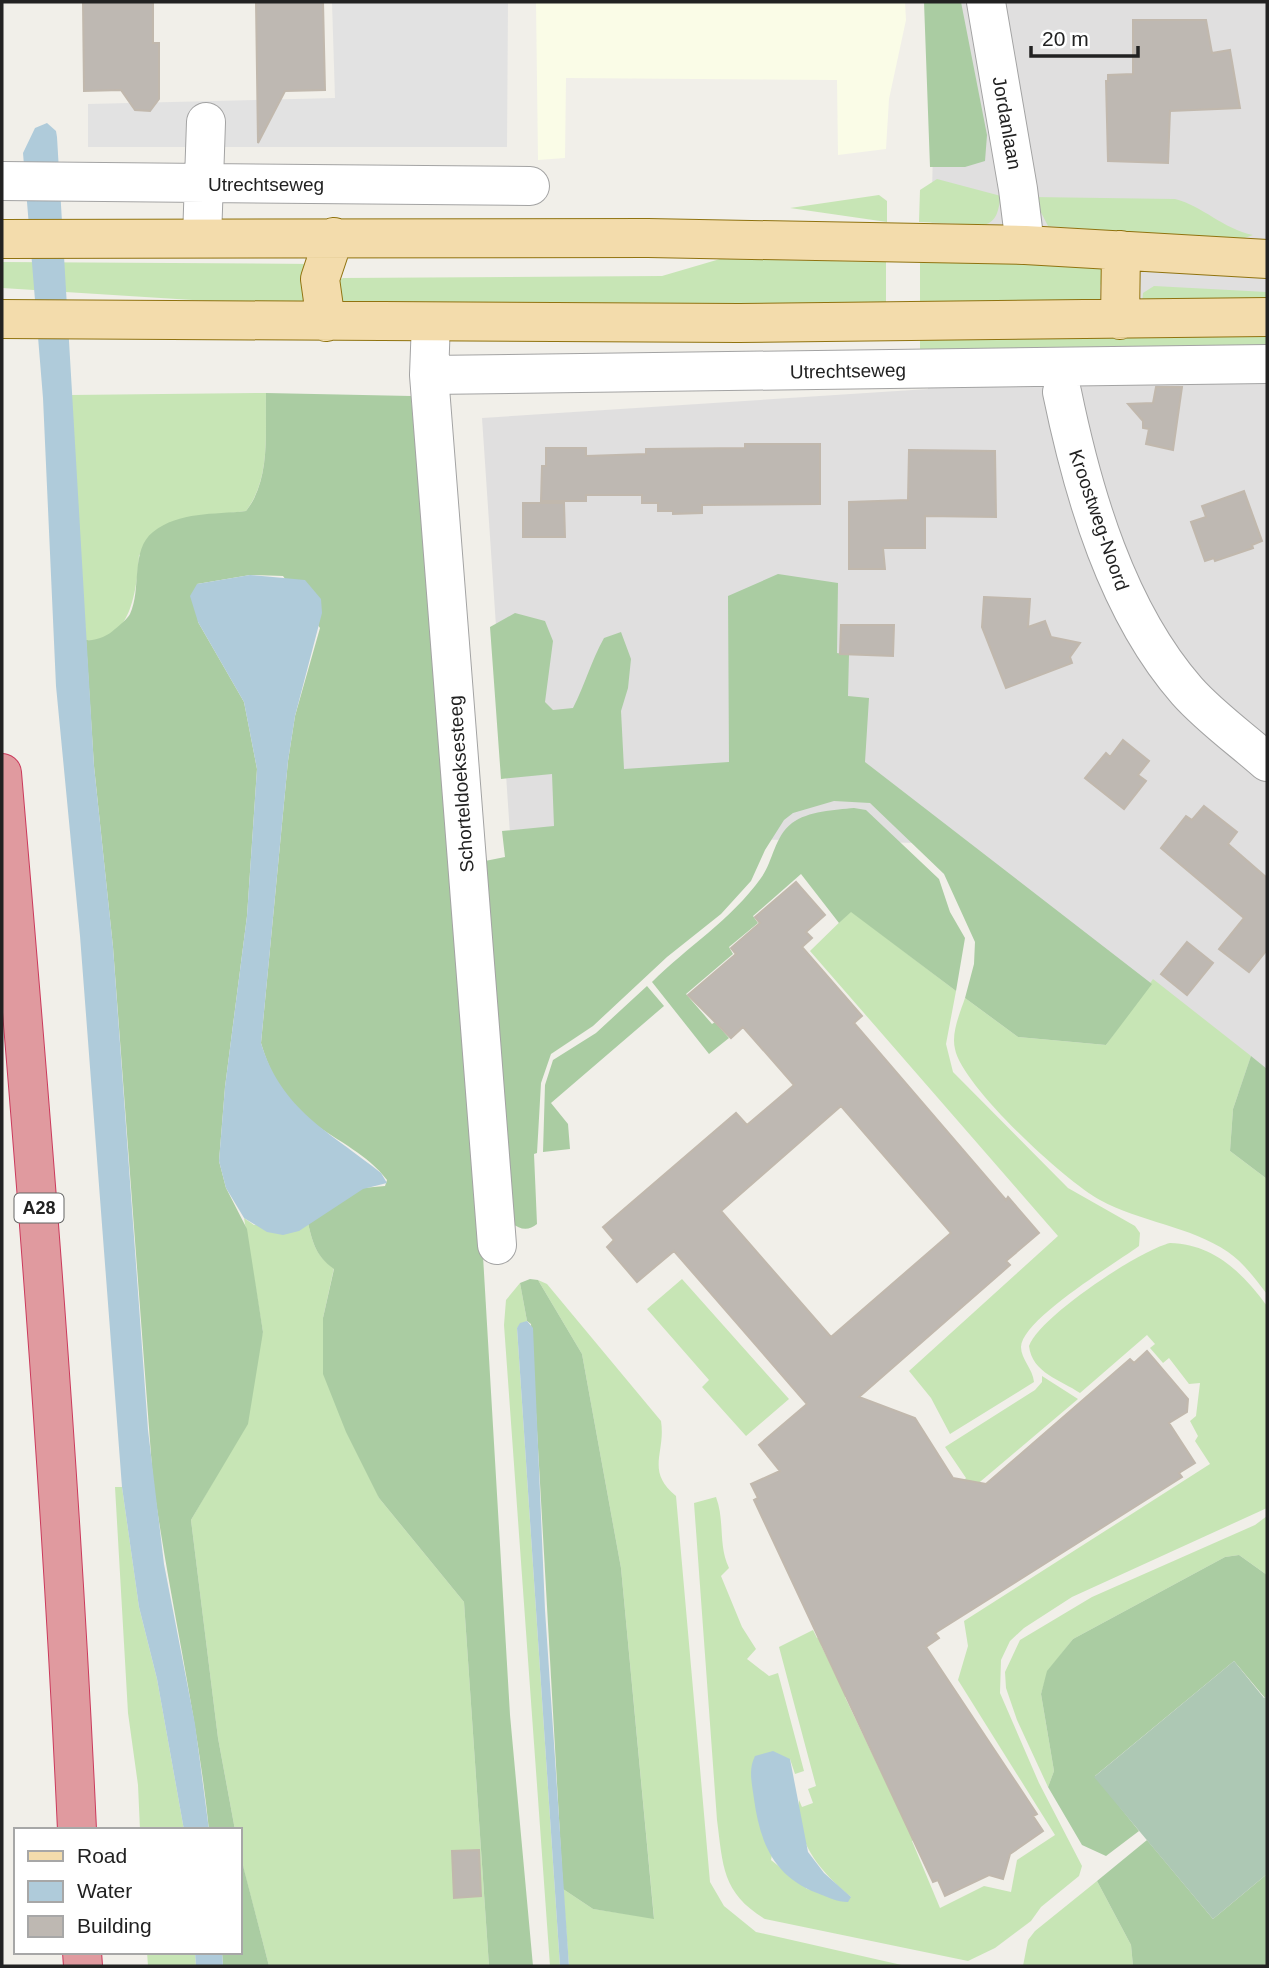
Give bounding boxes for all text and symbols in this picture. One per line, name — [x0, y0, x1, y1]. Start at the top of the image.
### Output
scale bar — [1031, 14, 1138, 58]
text: 20 m — [1042, 27, 1089, 50]
street label: Jordanlaan — [988, 75, 1026, 171]
street label: Utrechtseweg — [208, 174, 324, 195]
street label: Utrechtseweg — [790, 359, 906, 383]
street label: Kroostweg-Noord — [1065, 447, 1133, 593]
street label: Schorteldoeksesteeg — [444, 695, 478, 873]
road number: A28 — [14, 1194, 64, 1223]
legend — [14, 1828, 242, 1954]
text: Road — [77, 1844, 127, 1867]
text: Water — [77, 1879, 132, 1902]
text: Building — [77, 1914, 152, 1937]

